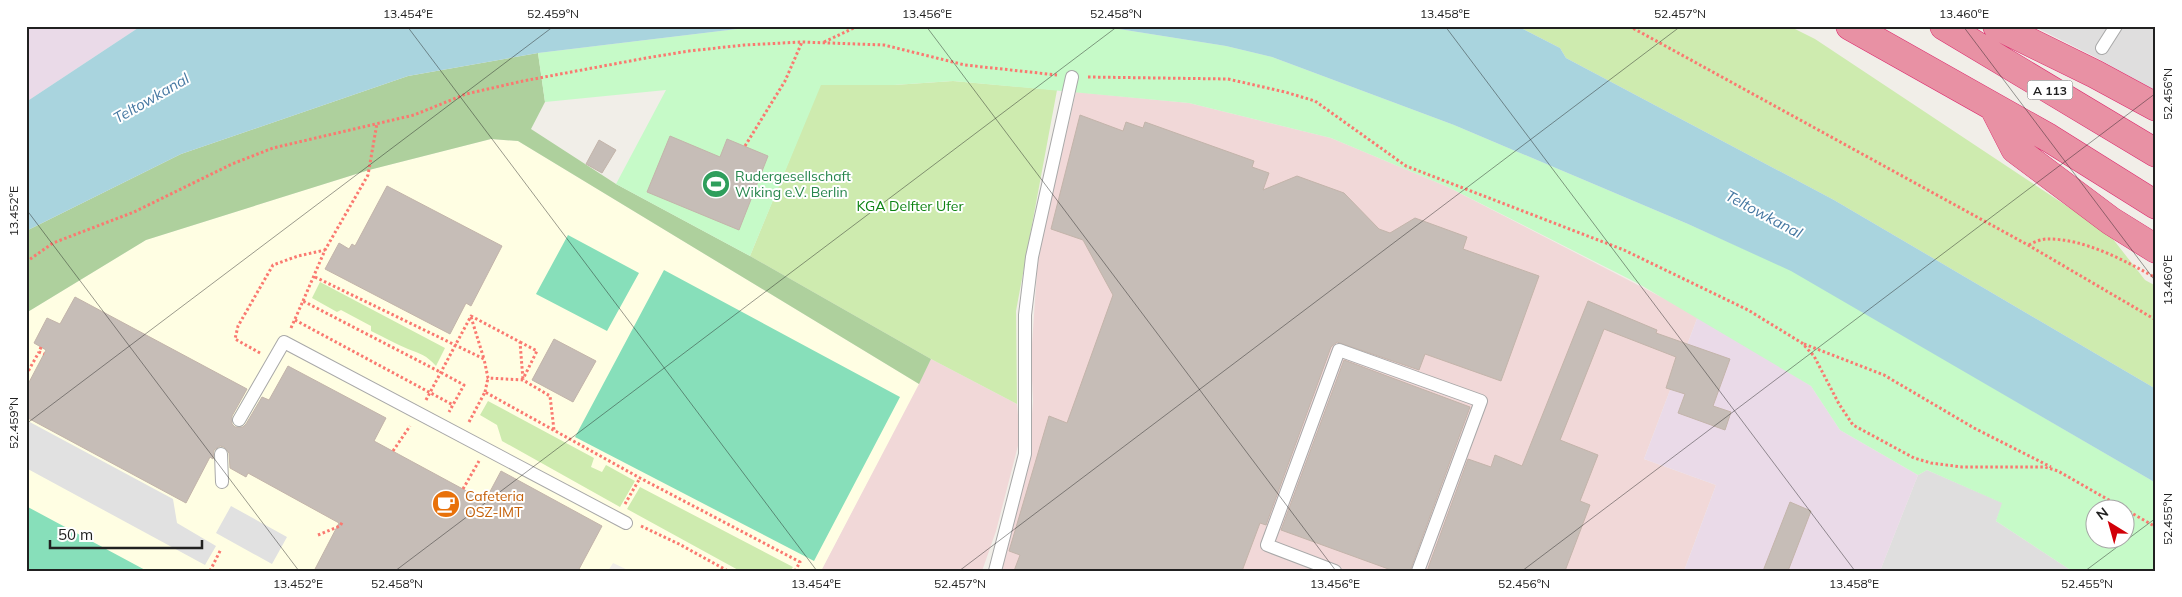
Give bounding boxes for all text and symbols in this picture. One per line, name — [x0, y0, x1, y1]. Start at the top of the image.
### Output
text: 13.454°E — [383, 6, 433, 21]
text: 52.459°N — [527, 6, 579, 21]
text: 13.456°E — [902, 6, 952, 21]
text: 52.458°N — [1090, 6, 1142, 21]
text: 13.458°E — [1420, 6, 1470, 21]
text: 52.457°N — [1654, 6, 1706, 21]
text: 13.460°E — [1939, 6, 1989, 21]
water label: Teltowkanal — [110, 68, 193, 127]
text: 52.456°N — [2160, 68, 2175, 120]
road number: A 113 — [2028, 80, 2072, 100]
place label: Rudergesellschaft Wiking e.V. Berlin — [735, 167, 851, 201]
sports icon: Rudergesellschaft Wiking e.V. Berlin — [701, 169, 731, 199]
text: 13.452°E — [6, 186, 21, 236]
water label: Teltowkanal — [1722, 186, 1806, 242]
park label: KGA Delfter Ufer — [856, 197, 964, 215]
text: 13.460°E — [2160, 255, 2175, 305]
text: 52.459°N — [6, 397, 21, 449]
place label: Cafeteria OSZ-IMT — [465, 487, 524, 521]
cafe icon: Cafeteria OSZ-IMT — [431, 489, 461, 519]
text: 52.455°N — [2160, 493, 2175, 545]
north arrow — [2084, 500, 2134, 550]
text: N — [2093, 503, 2112, 524]
scale bar — [50, 517, 202, 549]
text: 50 m — [58, 525, 93, 544]
text: 13.452°E — [273, 576, 323, 591]
text: 52.458°N — [371, 576, 423, 591]
text: 13.454°E — [791, 576, 841, 591]
text: 52.457°N — [934, 576, 986, 591]
text: 13.456°E — [1310, 576, 1360, 591]
text: 52.456°N — [1498, 576, 1550, 591]
text: 13.458°E — [1829, 576, 1879, 591]
text: 52.455°N — [2061, 576, 2113, 591]

